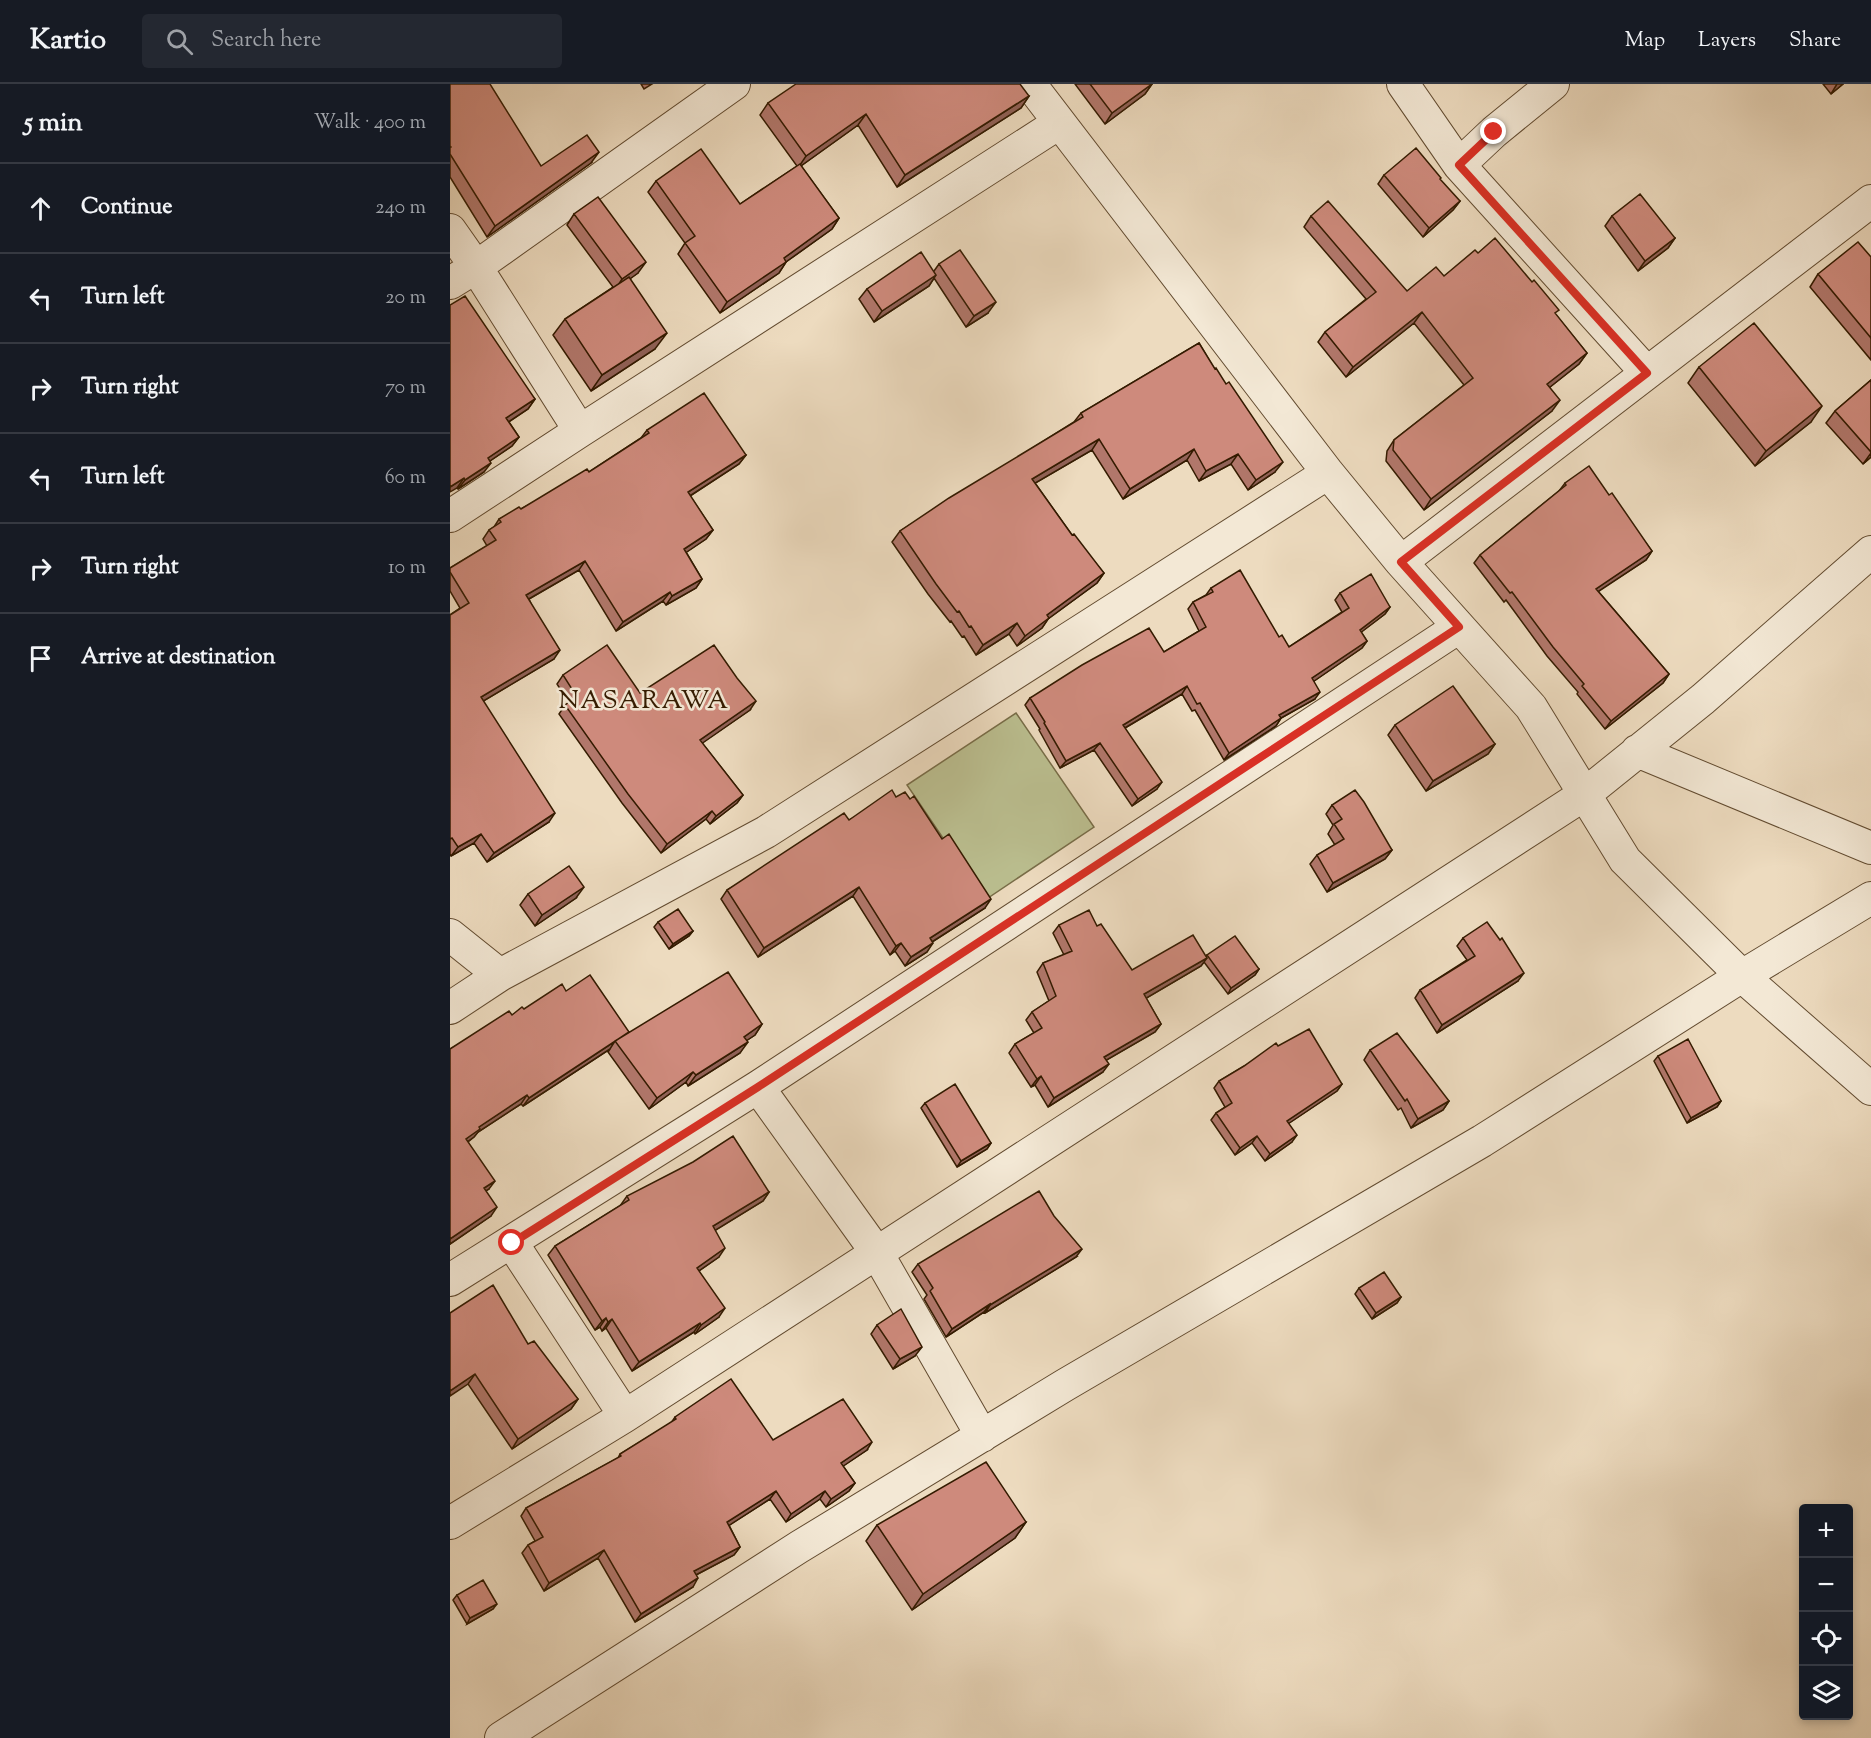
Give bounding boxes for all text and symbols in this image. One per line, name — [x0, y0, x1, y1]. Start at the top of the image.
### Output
search box — [142, 14, 562, 68]
text: Kartio — [30, 21, 106, 61]
icon: search — [163, 25, 196, 58]
text: Search here — [211, 25, 321, 57]
text: Map — [1625, 26, 1665, 56]
text: Layers — [1698, 26, 1756, 56]
text: Share — [1789, 26, 1841, 56]
text: 5 min — [24, 105, 83, 142]
text: Walk · 400 m — [314, 109, 426, 138]
route end — [1480, 118, 1506, 144]
icon: ahead — [24, 192, 57, 225]
text: Continue — [81, 192, 172, 224]
text: 240 m — [375, 194, 426, 223]
icon: left — [24, 282, 57, 315]
text: Turn left — [81, 282, 164, 314]
text: 20 m — [385, 284, 426, 313]
icon: right — [24, 372, 57, 405]
text: Turn right — [81, 372, 178, 404]
text: 70 m — [385, 374, 426, 403]
icon: left — [24, 462, 57, 495]
text: Turn left — [81, 462, 164, 494]
text: 60 m — [385, 464, 426, 493]
icon: right — [24, 552, 57, 585]
text: Turn right — [81, 552, 178, 584]
text: 10 m — [388, 554, 426, 583]
icon: arrive — [24, 642, 57, 675]
text: Arrive at destination — [81, 642, 276, 674]
district label: NASARAWA — [558, 683, 730, 720]
route start — [498, 1229, 524, 1255]
map controls — [1799, 1504, 1853, 1720]
button: + — [1799, 1504, 1853, 1558]
button: − — [1799, 1558, 1853, 1612]
button: locate — [1799, 1612, 1853, 1666]
button: layers — [1799, 1666, 1853, 1720]

